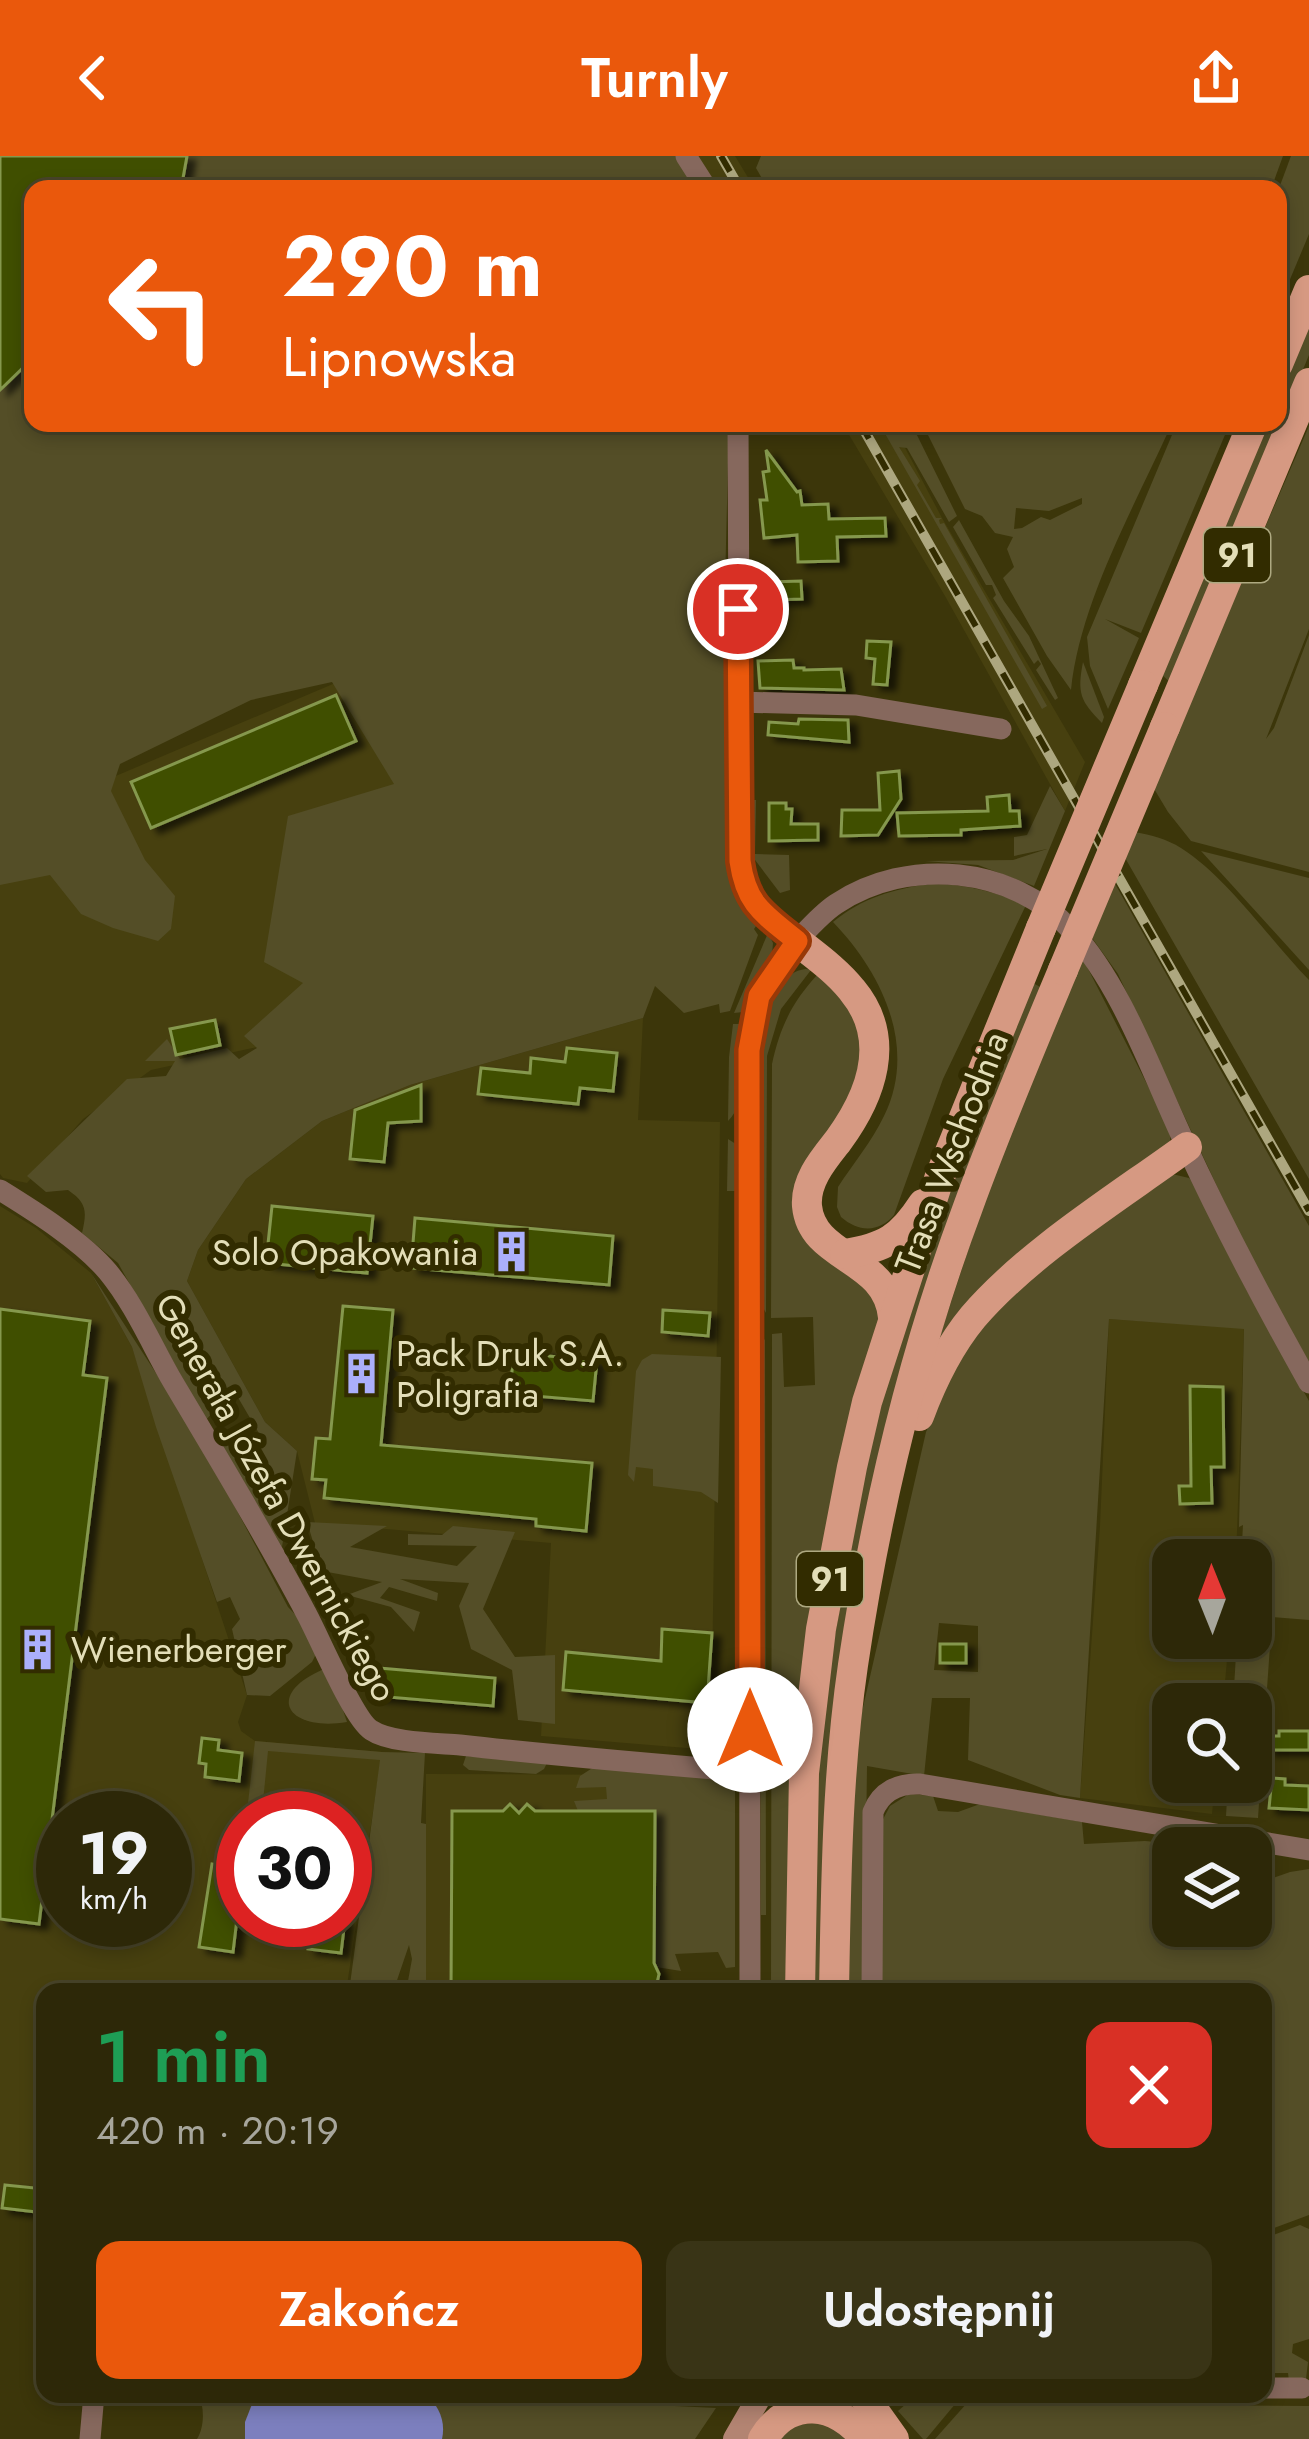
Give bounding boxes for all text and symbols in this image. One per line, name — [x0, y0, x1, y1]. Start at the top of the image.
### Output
text: Turnly — [581, 39, 728, 117]
icon: back — [60, 45, 126, 111]
icon: share — [1183, 45, 1249, 111]
text: 290 m — [282, 206, 543, 328]
icon: left — [84, 228, 240, 384]
text: Lipnowska — [282, 318, 516, 396]
road number: 91 — [1204, 528, 1270, 582]
pin — [687, 558, 789, 660]
icon: arrive — [705, 576, 771, 642]
street label: Trasa Wschodnia — [881, 1024, 1021, 1280]
place label: Solo Opakowania — [212, 1226, 478, 1278]
building icon: Solo Opakowania — [489, 1229, 535, 1275]
street label: Generała Józefa Dwernickiego — [143, 1283, 411, 1711]
place label: Pack Druk S.A. Poligrafia — [396, 1327, 624, 1420]
building icon: Pack Druk S.A. Poligrafia — [339, 1351, 385, 1397]
north arrow — [1152, 1539, 1272, 1659]
map controls — [1152, 1539, 1272, 1947]
road number: 91 — [797, 1552, 863, 1606]
place label: Wienerberger — [71, 1623, 287, 1675]
building icon: Wienerberger — [14, 1626, 60, 1672]
position arrow — [687, 1667, 813, 1793]
button: search — [1152, 1683, 1272, 1803]
speed limit sign: 30 — [216, 1791, 372, 1947]
text: 19 — [79, 1810, 149, 1897]
button: layers — [1152, 1827, 1272, 1947]
text: km/h — [80, 1877, 148, 1920]
text: 1 min — [96, 2005, 271, 2109]
button: close — [1086, 2022, 1212, 2148]
text: 420 m · 20:19 — [96, 2102, 339, 2159]
button: Zakończ — [96, 2241, 642, 2379]
button: Udostępnij — [666, 2241, 1212, 2379]

